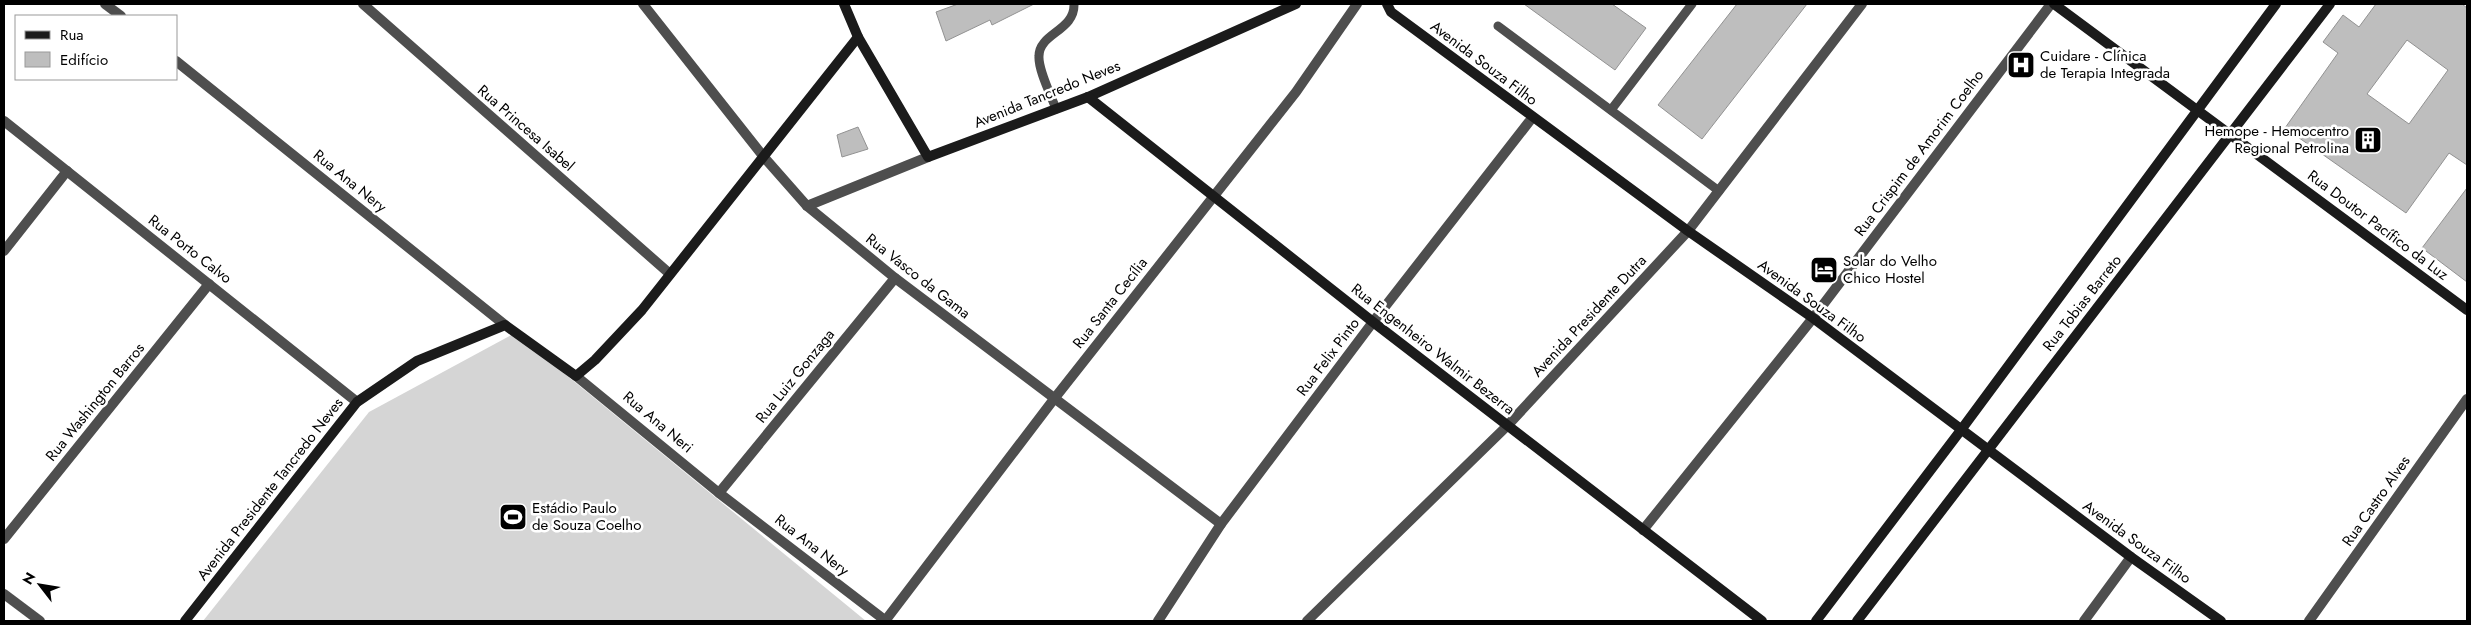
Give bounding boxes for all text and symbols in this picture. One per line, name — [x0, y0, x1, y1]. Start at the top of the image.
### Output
legend — [15, 15, 178, 80]
street label: Avenida Souza Filho — [1426, 15, 1542, 111]
text: Rua — [60, 24, 84, 46]
place label: Cuidare - Clínica de Terapia Integrada — [2040, 45, 2170, 84]
text: Edifício — [60, 49, 108, 71]
hospital icon: Cuidare - Clínica de Terapia Integrada — [2006, 50, 2036, 80]
street label: Avenida Tancredo Neves — [970, 55, 1124, 133]
street label: Rua Crispim de Amorim Coelho — [1849, 65, 1989, 241]
street label: Rua Princesa Isabel — [473, 80, 579, 176]
place label: Hemope - Hemocentro Regional Petrolina — [2204, 120, 2349, 159]
building icon: Hemope - Hemocentro Regional Petrolina — [2353, 125, 2383, 155]
street label: Rua Ana Nery — [308, 144, 392, 218]
street label: Rua Doutor Pacífico da Luz — [2303, 165, 2453, 285]
street label: Rua Porto Calvo — [143, 209, 237, 289]
street label: Rua Vasco da Gama — [861, 228, 975, 324]
street label: Avenida Presidente Dutra — [1526, 250, 1652, 382]
place label: Solar do Velho Chico Hostel — [1843, 250, 1937, 289]
street label: Rua Tobias Barreto — [2037, 250, 2127, 356]
street label: Rua Santa Cecília — [1067, 253, 1153, 353]
street label: Avenida Souza Filho — [1753, 254, 1871, 348]
hotel icon: Solar do Velho Chico Hostel — [1809, 255, 1839, 285]
street label: Rua Engenheiro Walmir Bezerra — [1346, 278, 1520, 420]
street label: Rua Felix Pinto — [1291, 313, 1365, 401]
street label: Rua Luiz Gonzaga — [750, 324, 840, 428]
street label: Rua Washington Barros — [40, 338, 150, 466]
street label: Rua Ana Neri — [618, 386, 698, 458]
street label: Avenida Presidente Tancredo Neves — [192, 393, 348, 585]
street label: Rua Castro Alves — [2337, 451, 2415, 551]
street label: Avenida Souza Filho — [2078, 495, 2196, 589]
place label: Estádio Paulo de Souza Coelho — [532, 497, 641, 536]
sports icon: Estádio Paulo de Souza Coelho — [498, 502, 528, 532]
street label: Rua Ana Nery — [770, 509, 854, 581]
north arrow — [15, 560, 65, 610]
text: N — [17, 568, 40, 588]

